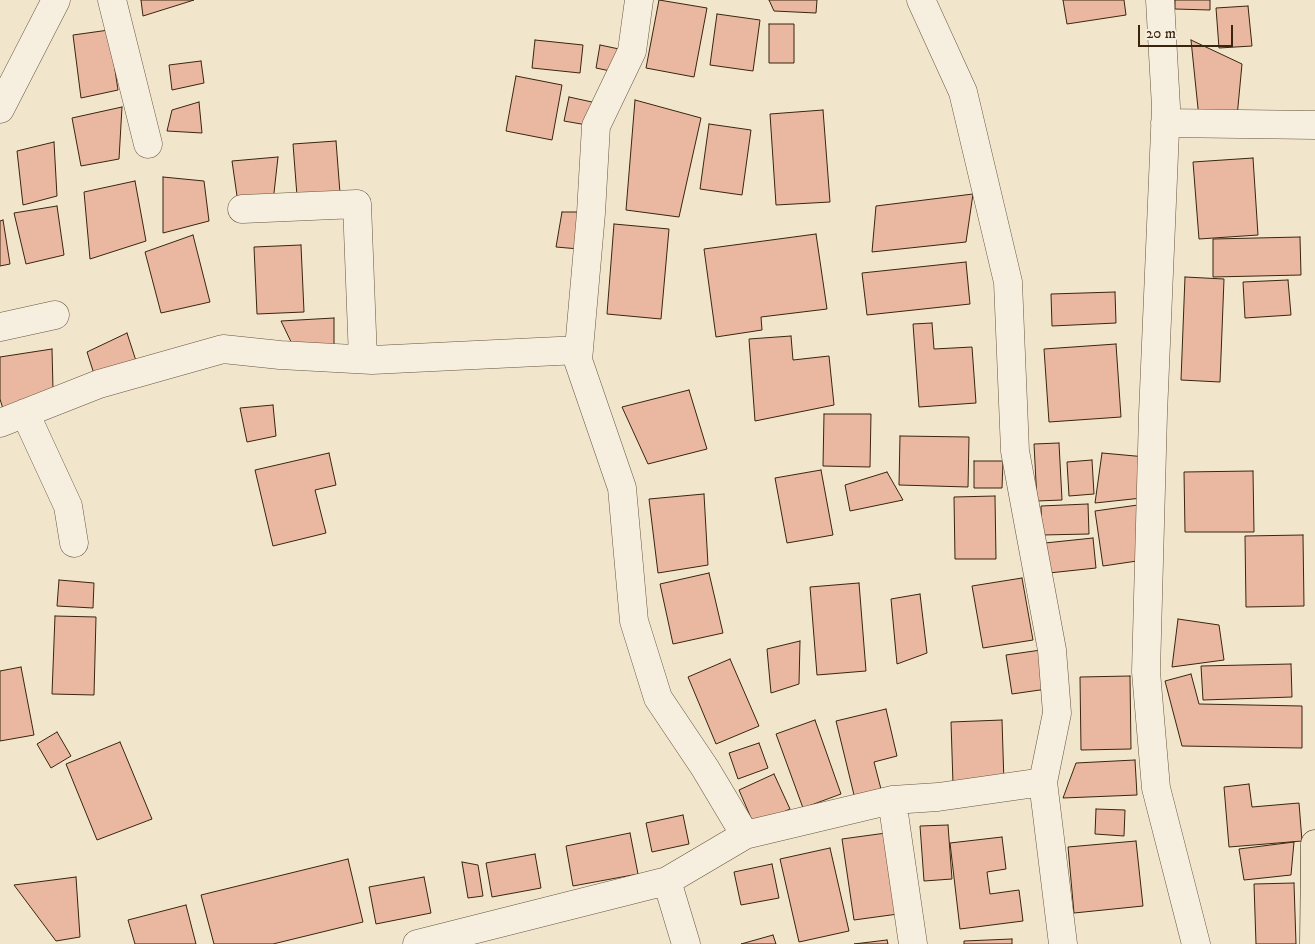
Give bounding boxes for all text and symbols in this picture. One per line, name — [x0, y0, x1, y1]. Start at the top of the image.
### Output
scale bar — [1140, 15, 1235, 47]
text: 20 m — [1146, 24, 1176, 43]

